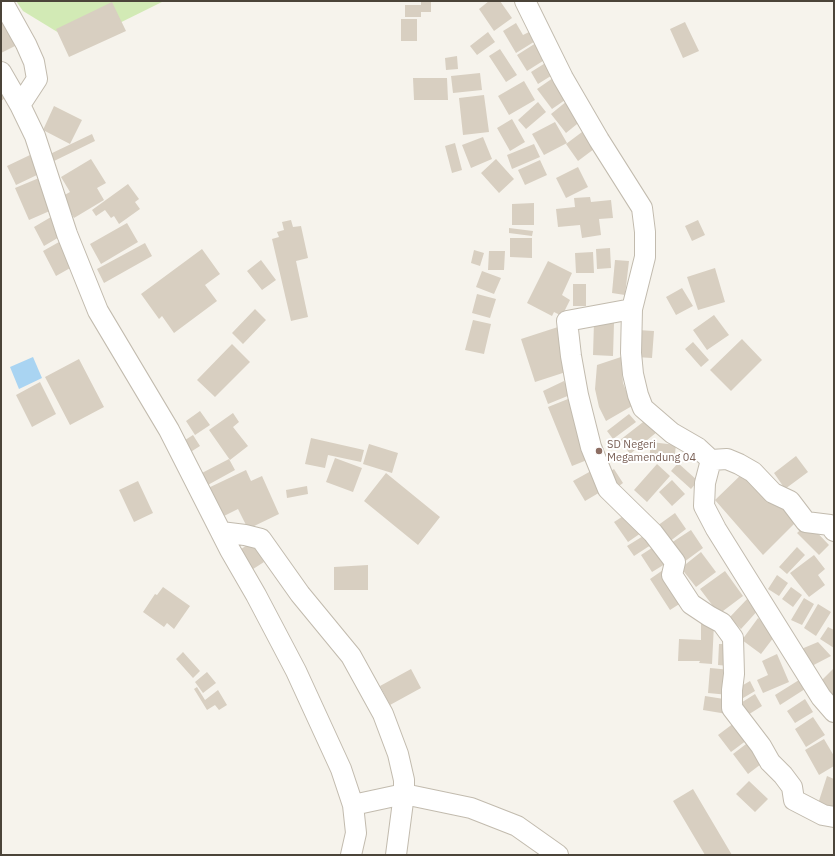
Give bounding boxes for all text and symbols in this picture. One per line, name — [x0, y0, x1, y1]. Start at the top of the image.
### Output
place label: SD Negeri Megamendung 04 — [607, 438, 696, 464]
marker: SD Negeri Megamendung 04 — [594, 446, 604, 456]

